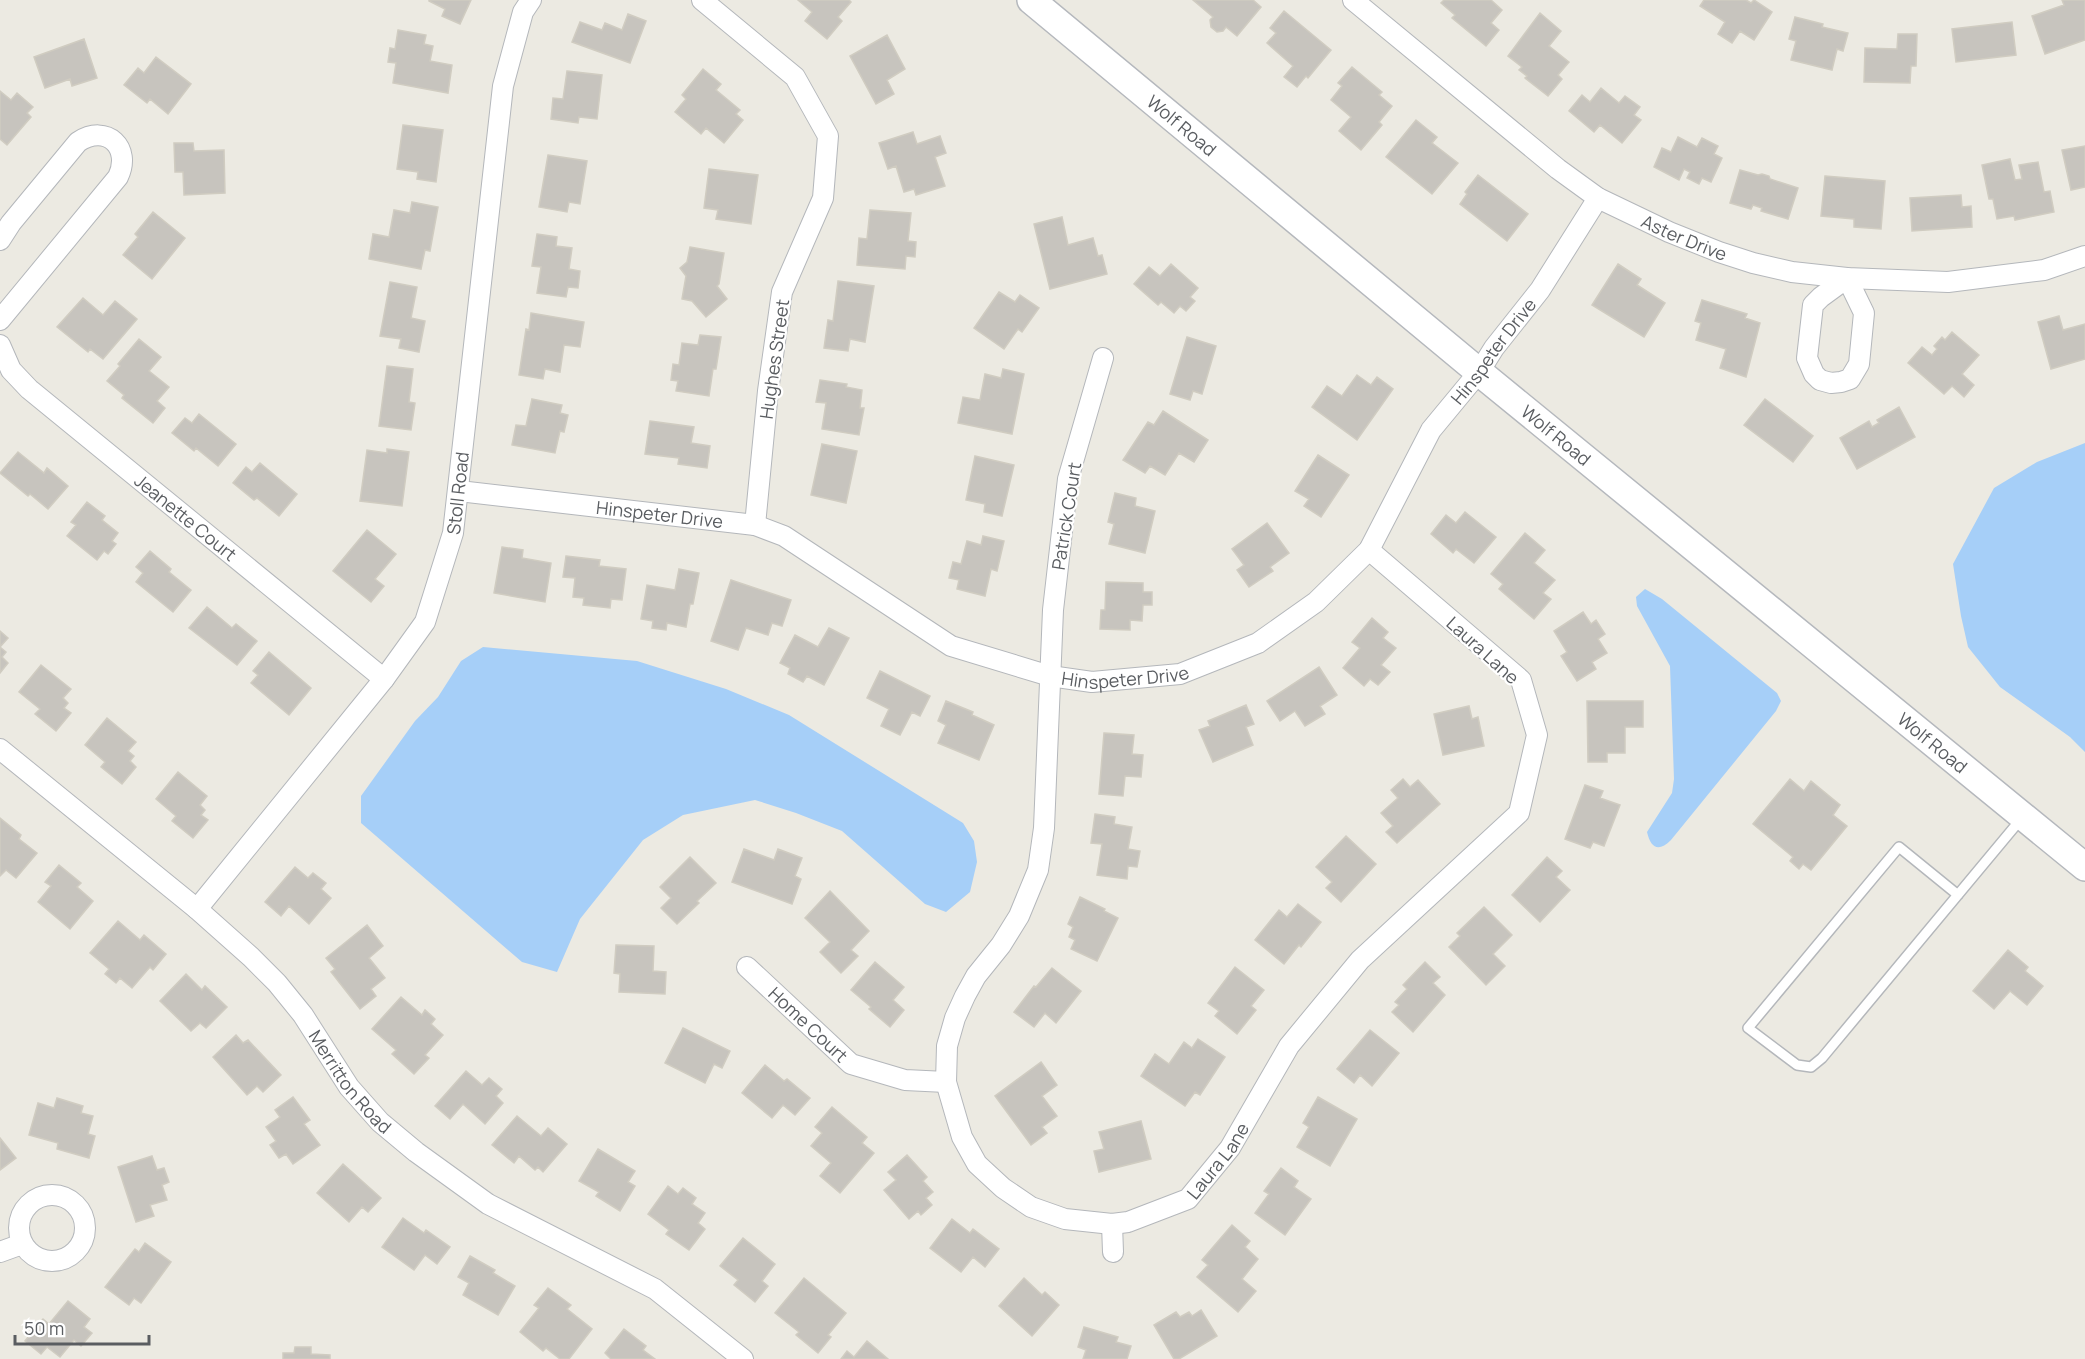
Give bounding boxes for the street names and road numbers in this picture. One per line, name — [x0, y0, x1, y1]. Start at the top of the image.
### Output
street label: Wolf Road — [1142, 89, 1222, 161]
street label: Aster Drive — [1638, 209, 1730, 266]
street label: Hinspeter Drive — [1445, 293, 1541, 409]
street label: Hughes Street — [754, 298, 794, 420]
street label: Wolf Road — [1516, 399, 1596, 471]
street label: Stoll Road — [441, 450, 474, 536]
street label: Patrick Court — [1046, 460, 1086, 572]
street label: Jeanette Court — [130, 468, 242, 566]
street label: Hinspeter Drive — [595, 495, 724, 533]
street label: Laura Lane — [1442, 611, 1524, 689]
street label: Hinspeter Drive — [1060, 660, 1192, 694]
street label: Wolf Road — [1893, 707, 1972, 778]
street label: Home Court — [764, 981, 853, 1067]
street label: Merritton Road — [304, 1025, 397, 1139]
street label: Laura Lane — [1181, 1118, 1254, 1204]

